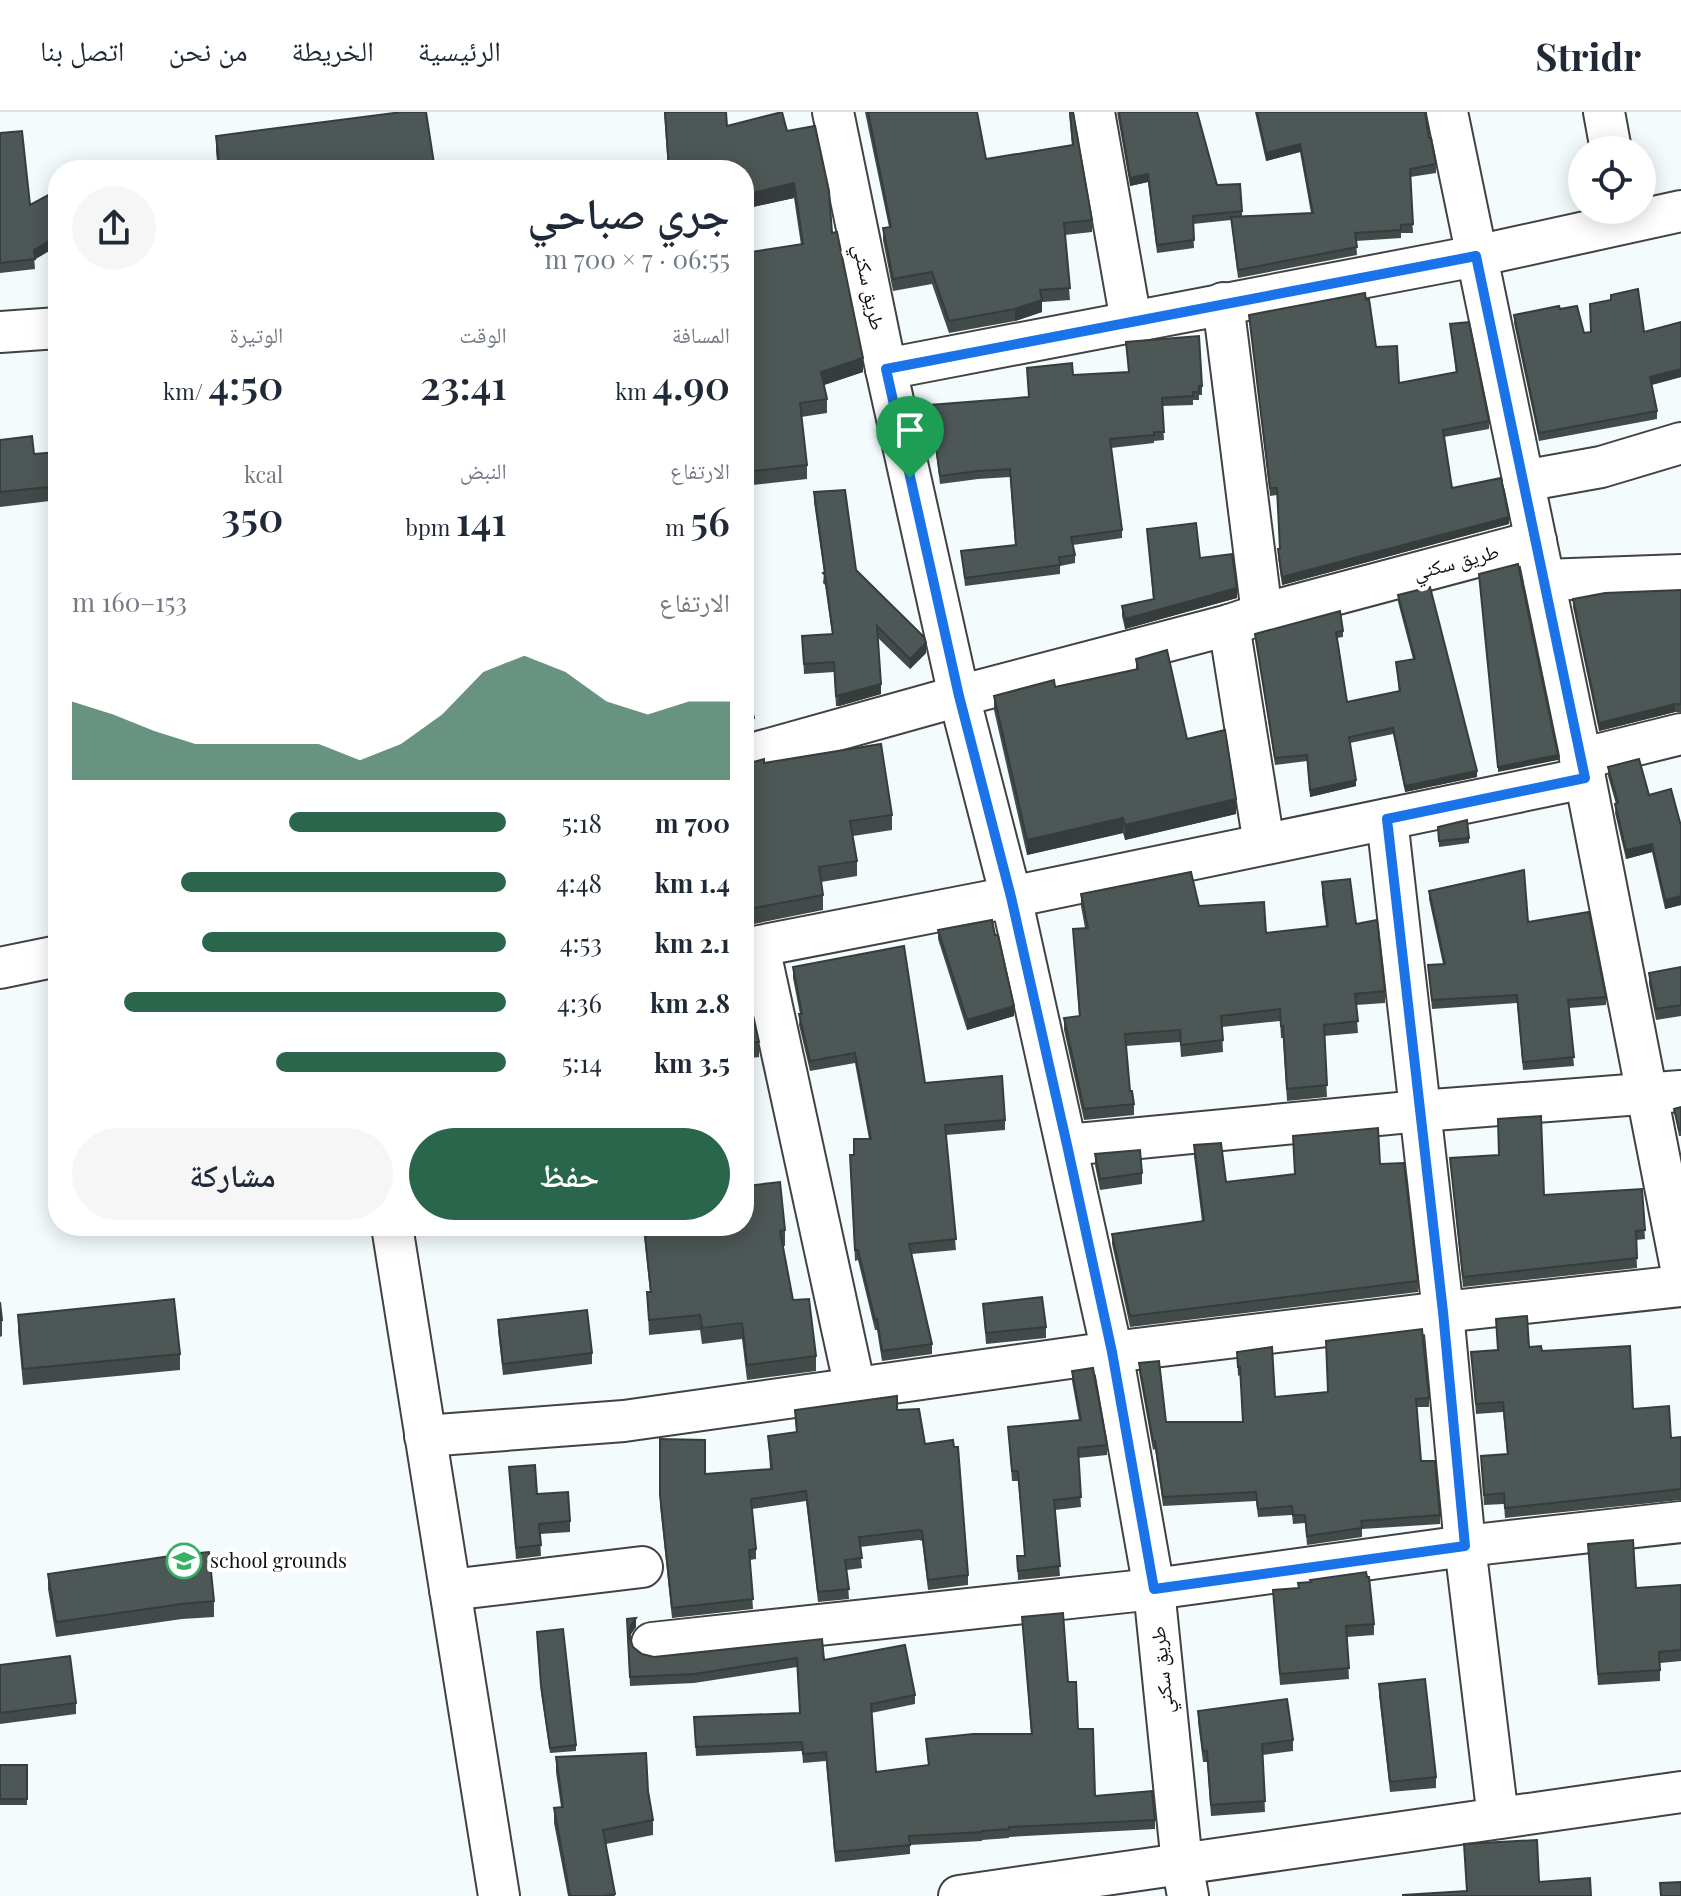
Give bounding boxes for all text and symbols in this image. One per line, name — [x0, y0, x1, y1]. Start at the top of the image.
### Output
text: Stridr — [1535, 30, 1641, 81]
text: اتصل بنا — [40, 31, 125, 68]
text: من نحن — [169, 31, 247, 68]
text: الخريطة — [291, 31, 374, 68]
text: الرئيسية — [418, 31, 501, 68]
map controls — [1568, 136, 1656, 224]
button: locate — [1568, 136, 1656, 224]
text: جري صباحي — [527, 181, 730, 240]
button: share — [72, 186, 156, 270]
text: 06:55 · 7 × 700 m — [545, 241, 730, 276]
street label: طريق سكني — [844, 241, 893, 333]
text: الوتيرة — [230, 319, 283, 349]
text: الوقت — [459, 319, 507, 349]
text: المسافة — [672, 319, 730, 349]
text: 4:50 — [208, 357, 283, 410]
text: 23:41 — [420, 357, 507, 410]
text: 4.90 — [652, 357, 730, 410]
text: /km — [163, 376, 208, 406]
text: km — [615, 376, 652, 406]
pin — [876, 396, 944, 478]
icon: arrive — [888, 408, 932, 452]
text: النبض — [460, 455, 507, 485]
text: الارتفاع — [670, 455, 730, 485]
text: kcal — [244, 459, 283, 489]
text: 350 — [221, 489, 283, 542]
text: 141 — [456, 493, 507, 546]
text: 56 — [690, 493, 730, 546]
text: bpm — [406, 512, 456, 542]
text: m — [665, 512, 690, 542]
street label: طريق سكني — [1410, 536, 1503, 589]
text: 153–160 m — [72, 584, 187, 619]
text: الارتفاع — [659, 584, 730, 619]
text: 5:18 — [561, 805, 602, 840]
text: 700 m — [655, 805, 730, 840]
text: 4:48 — [556, 865, 602, 900]
text: 1.4 km — [654, 865, 730, 900]
text: 4:53 — [560, 925, 602, 960]
text: 2.1 km — [655, 925, 730, 960]
text: 4:36 — [557, 985, 602, 1020]
text: 2.8 km — [650, 985, 730, 1020]
text: 5:14 — [562, 1045, 602, 1080]
text: 3.5 km — [654, 1045, 730, 1080]
button: مشاركة — [72, 1128, 393, 1220]
button: حفظ — [409, 1128, 730, 1220]
school or university icon: school grounds — [165, 1542, 203, 1580]
place label: school grounds — [210, 1546, 347, 1573]
street label: طريق سكني — [1142, 1625, 1183, 1715]

